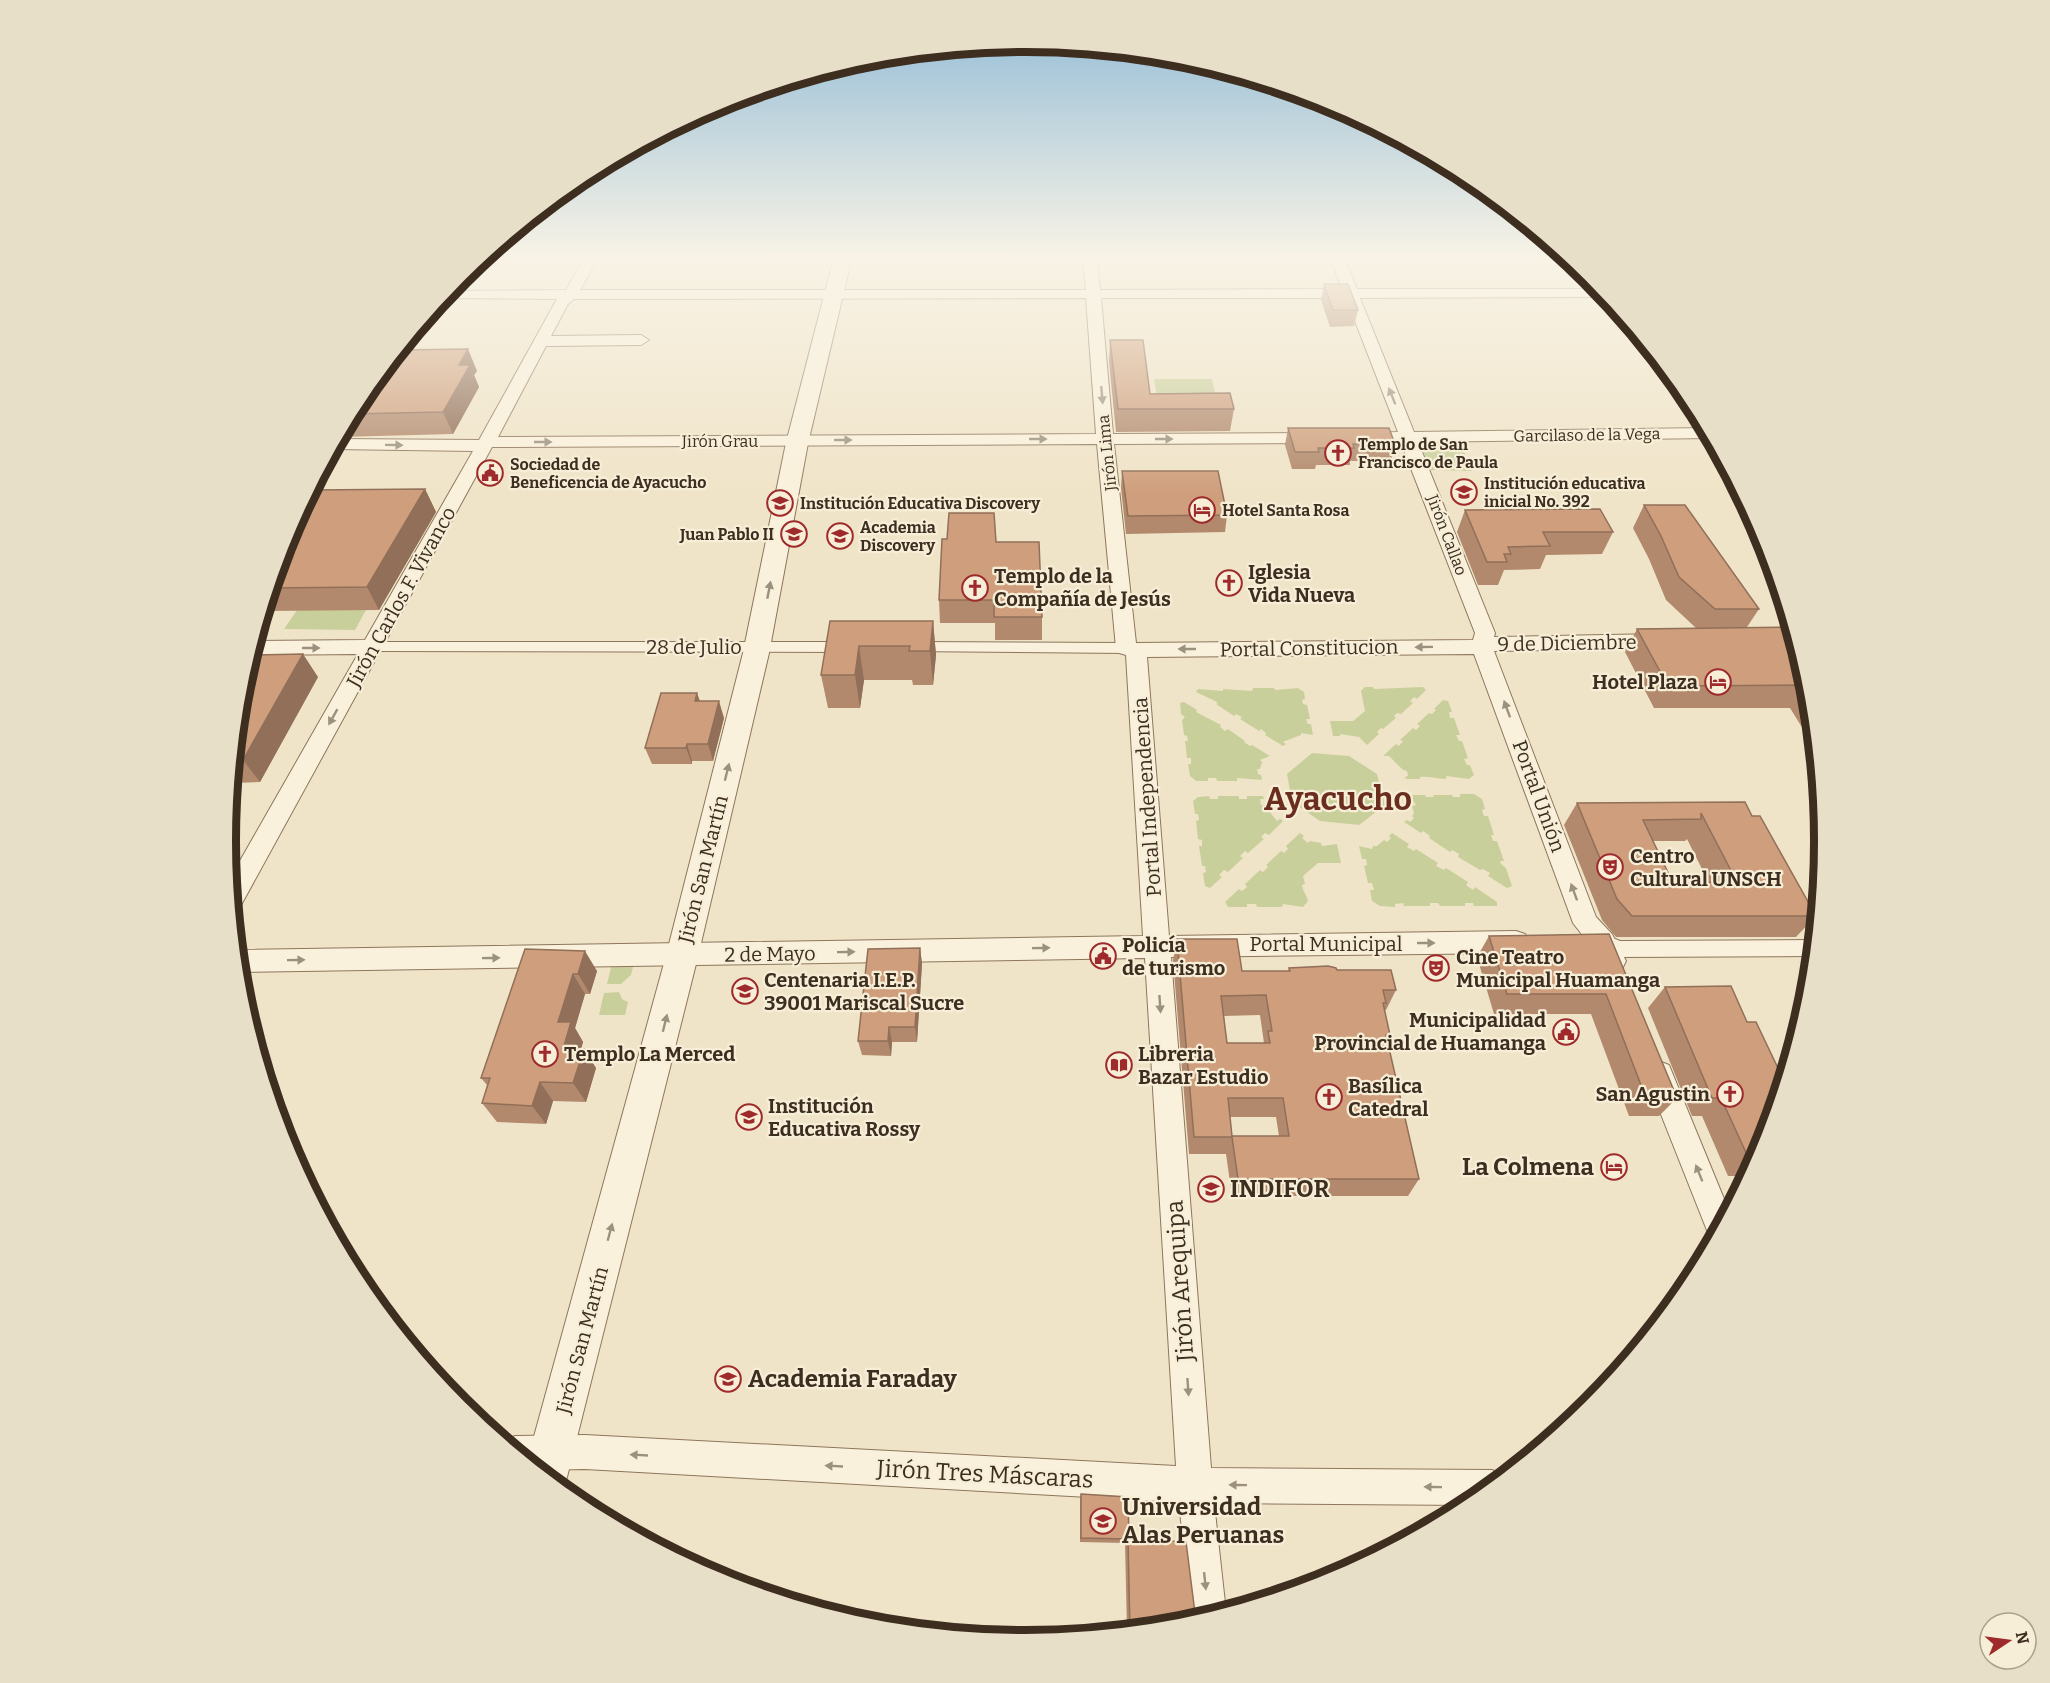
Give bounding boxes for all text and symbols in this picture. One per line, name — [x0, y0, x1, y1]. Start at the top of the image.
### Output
one-way arrow — [1097, 385, 1106, 404]
one-way arrow — [1387, 387, 1396, 405]
street label: Jirón Lima — [1094, 414, 1121, 493]
street label: Garcilaso de la Vega — [1513, 424, 1661, 446]
street label: Jirón Grau — [681, 432, 758, 451]
one-way arrow — [1028, 434, 1047, 444]
one-way arrow — [1155, 434, 1174, 444]
place label: Templo de San Francisco de Paula — [1358, 435, 1498, 472]
one-way arrow — [833, 436, 852, 445]
one-way arrow — [533, 437, 552, 447]
church icon: Templo de San Francisco de Paula — [1323, 438, 1353, 468]
one-way arrow — [384, 441, 403, 450]
place label: Sociedad de Beneficencia de Ayacucho — [510, 455, 707, 492]
public building icon: Sociedad de Beneficencia de Ayacucho — [475, 458, 505, 488]
place label: Institución educativa inicial No. 392 — [1484, 474, 1645, 511]
school or university icon: Institución educativa inicial No. 392 — [1449, 477, 1479, 507]
school or university icon: Institución Educativa Discovery — [765, 488, 795, 518]
street label: Jirón Callao — [1423, 491, 1471, 578]
place label: Institución Educativa Discovery — [800, 494, 1040, 513]
hotel icon: Hotel Santa Rosa — [1187, 495, 1217, 525]
place label: Hotel Santa Rosa — [1222, 501, 1350, 520]
street label: Jirón Carlos F. Vivanco — [341, 502, 461, 692]
place label: Academia Discovery — [860, 518, 936, 555]
school or university icon: Juan Pablo II — [779, 519, 809, 549]
school or university icon: Academia Discovery — [825, 521, 855, 551]
place label: Juan Pablo II — [679, 525, 774, 544]
place label: Iglesia Vida Nueva — [1248, 560, 1355, 607]
place label: Templo de la Compañía de Jesús — [994, 564, 1171, 611]
church icon: Iglesia Vida Nueva — [1214, 568, 1244, 598]
church icon: Templo de la Compañía de Jesús — [960, 573, 990, 603]
one-way arrow — [765, 580, 774, 599]
street label: 9 de Diciembre — [1497, 630, 1637, 656]
street label: Portal Constitucion — [1219, 634, 1399, 662]
street label: 28 de Julio — [646, 635, 742, 659]
one-way arrow — [1414, 642, 1433, 652]
one-way arrow — [301, 643, 320, 653]
one-way arrow — [1177, 644, 1196, 654]
hotel icon: Hotel Plaza — [1703, 667, 1733, 697]
place label: Hotel Plaza — [1592, 670, 1698, 694]
street label: Portal Independencia — [1128, 696, 1166, 897]
one-way arrow — [1501, 699, 1511, 717]
one-way arrow — [328, 709, 338, 726]
street label: Portal Unión — [1508, 737, 1570, 856]
one-way arrow — [723, 763, 733, 781]
district label: Ayacucho — [1264, 780, 1412, 818]
street label: Jirón San Martín — [673, 792, 733, 946]
place label: Centro Cultural UNSCH — [1630, 844, 1782, 891]
theatre icon: Centro Cultural UNSCH — [1595, 852, 1625, 882]
one-way arrow — [1569, 882, 1579, 900]
street label: Portal Municipal — [1249, 932, 1403, 956]
place label: Policía de turismo — [1122, 933, 1225, 980]
one-way arrow — [1417, 938, 1436, 948]
street label: 2 de Mayo — [724, 941, 816, 967]
public building icon: Policía de turismo — [1088, 941, 1118, 971]
one-way arrow — [1031, 943, 1050, 953]
place label: Cine Teatro Municipal Huamanga — [1456, 945, 1660, 992]
one-way arrow — [836, 947, 855, 957]
one-way arrow — [481, 953, 500, 963]
theatre icon: Cine Teatro Municipal Huamanga — [1421, 953, 1451, 983]
one-way arrow — [286, 955, 305, 965]
place label: Centenaria I.E.P. 39001 Mariscal Sucre — [764, 968, 964, 1015]
school or university icon: Centenaria I.E.P. 39001 Mariscal Sucre — [730, 976, 760, 1006]
one-way arrow — [1155, 994, 1165, 1013]
place label: Municipalidad Provincial de Huamanga — [1314, 1008, 1546, 1055]
one-way arrow — [660, 1013, 670, 1032]
public building icon: Municipalidad Provincial de Huamanga — [1551, 1017, 1581, 1047]
church icon: Templo La Merced — [530, 1039, 560, 1069]
place label: Templo La Merced — [564, 1042, 735, 1066]
place label: Libreria Bazar Estudio — [1138, 1042, 1268, 1089]
library icon: Libreria Bazar Estudio — [1104, 1050, 1134, 1080]
place label: Basílica Catedral — [1348, 1074, 1428, 1121]
church icon: San Agustin — [1715, 1079, 1745, 1109]
church icon: Basílica Catedral — [1314, 1082, 1344, 1112]
place label: San Agustin — [1596, 1082, 1710, 1106]
place label: Institución Educativa Rossy — [768, 1094, 921, 1141]
school or university icon: Institución Educativa Rossy — [734, 1102, 764, 1132]
hotel icon: La Colmena — [1599, 1152, 1629, 1182]
place label: La Colmena — [1462, 1153, 1595, 1181]
one-way arrow — [1694, 1164, 1704, 1182]
school or university icon: INDIFOR — [1196, 1174, 1226, 1204]
place label: INDIFOR — [1230, 1175, 1330, 1203]
street label: Jirón Arequipa — [1160, 1199, 1200, 1364]
one-way arrow — [606, 1223, 616, 1241]
street label: Jirón San Martín — [551, 1263, 613, 1417]
school or university icon: Academia Faraday — [713, 1364, 743, 1394]
place label: Academia Faraday — [748, 1365, 957, 1393]
one-way arrow — [1183, 1377, 1193, 1396]
one-way arrow — [630, 1451, 649, 1460]
street label: Jirón Tres Máscaras — [875, 1454, 1094, 1494]
one-way arrow — [824, 1461, 843, 1470]
one-way arrow — [1229, 1480, 1248, 1490]
one-way arrow — [1424, 1482, 1443, 1492]
place label: Universidad Alas Peruanas — [1122, 1493, 1284, 1549]
school or university icon: Universidad Alas Peruanas — [1088, 1506, 1118, 1536]
one-way arrow — [1200, 1571, 1210, 1590]
north arrow — [1978, 1611, 2038, 1671]
text: N — [2011, 1630, 2033, 1646]

